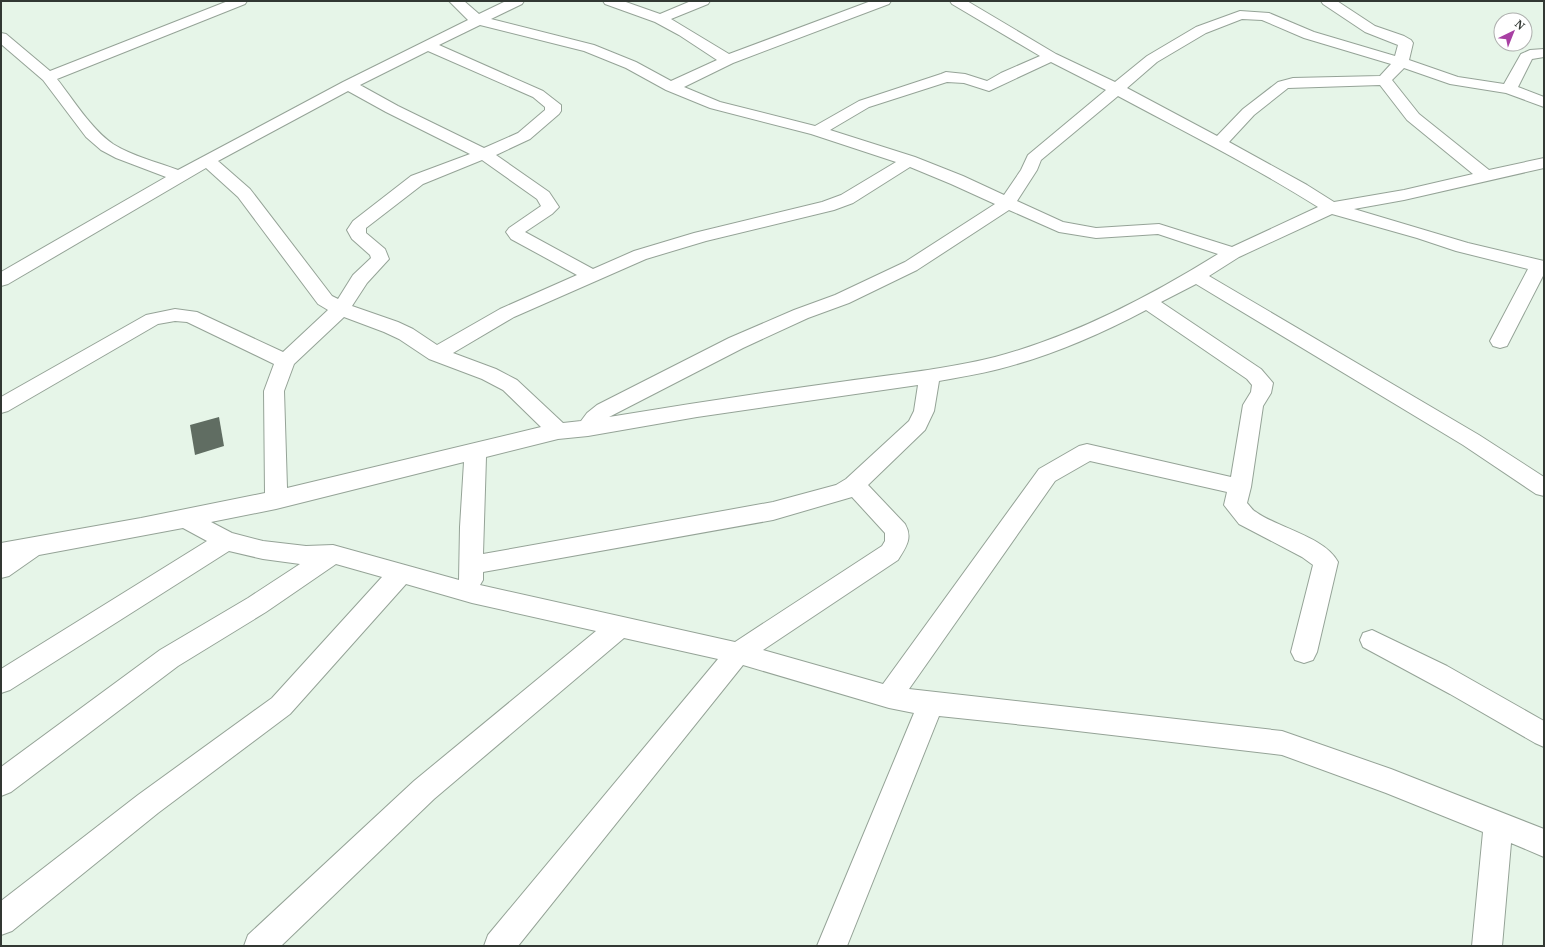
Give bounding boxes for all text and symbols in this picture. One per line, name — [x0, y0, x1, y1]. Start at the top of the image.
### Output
north arrow — [1493, 12, 1533, 52]
text: N — [1512, 16, 1529, 33]

